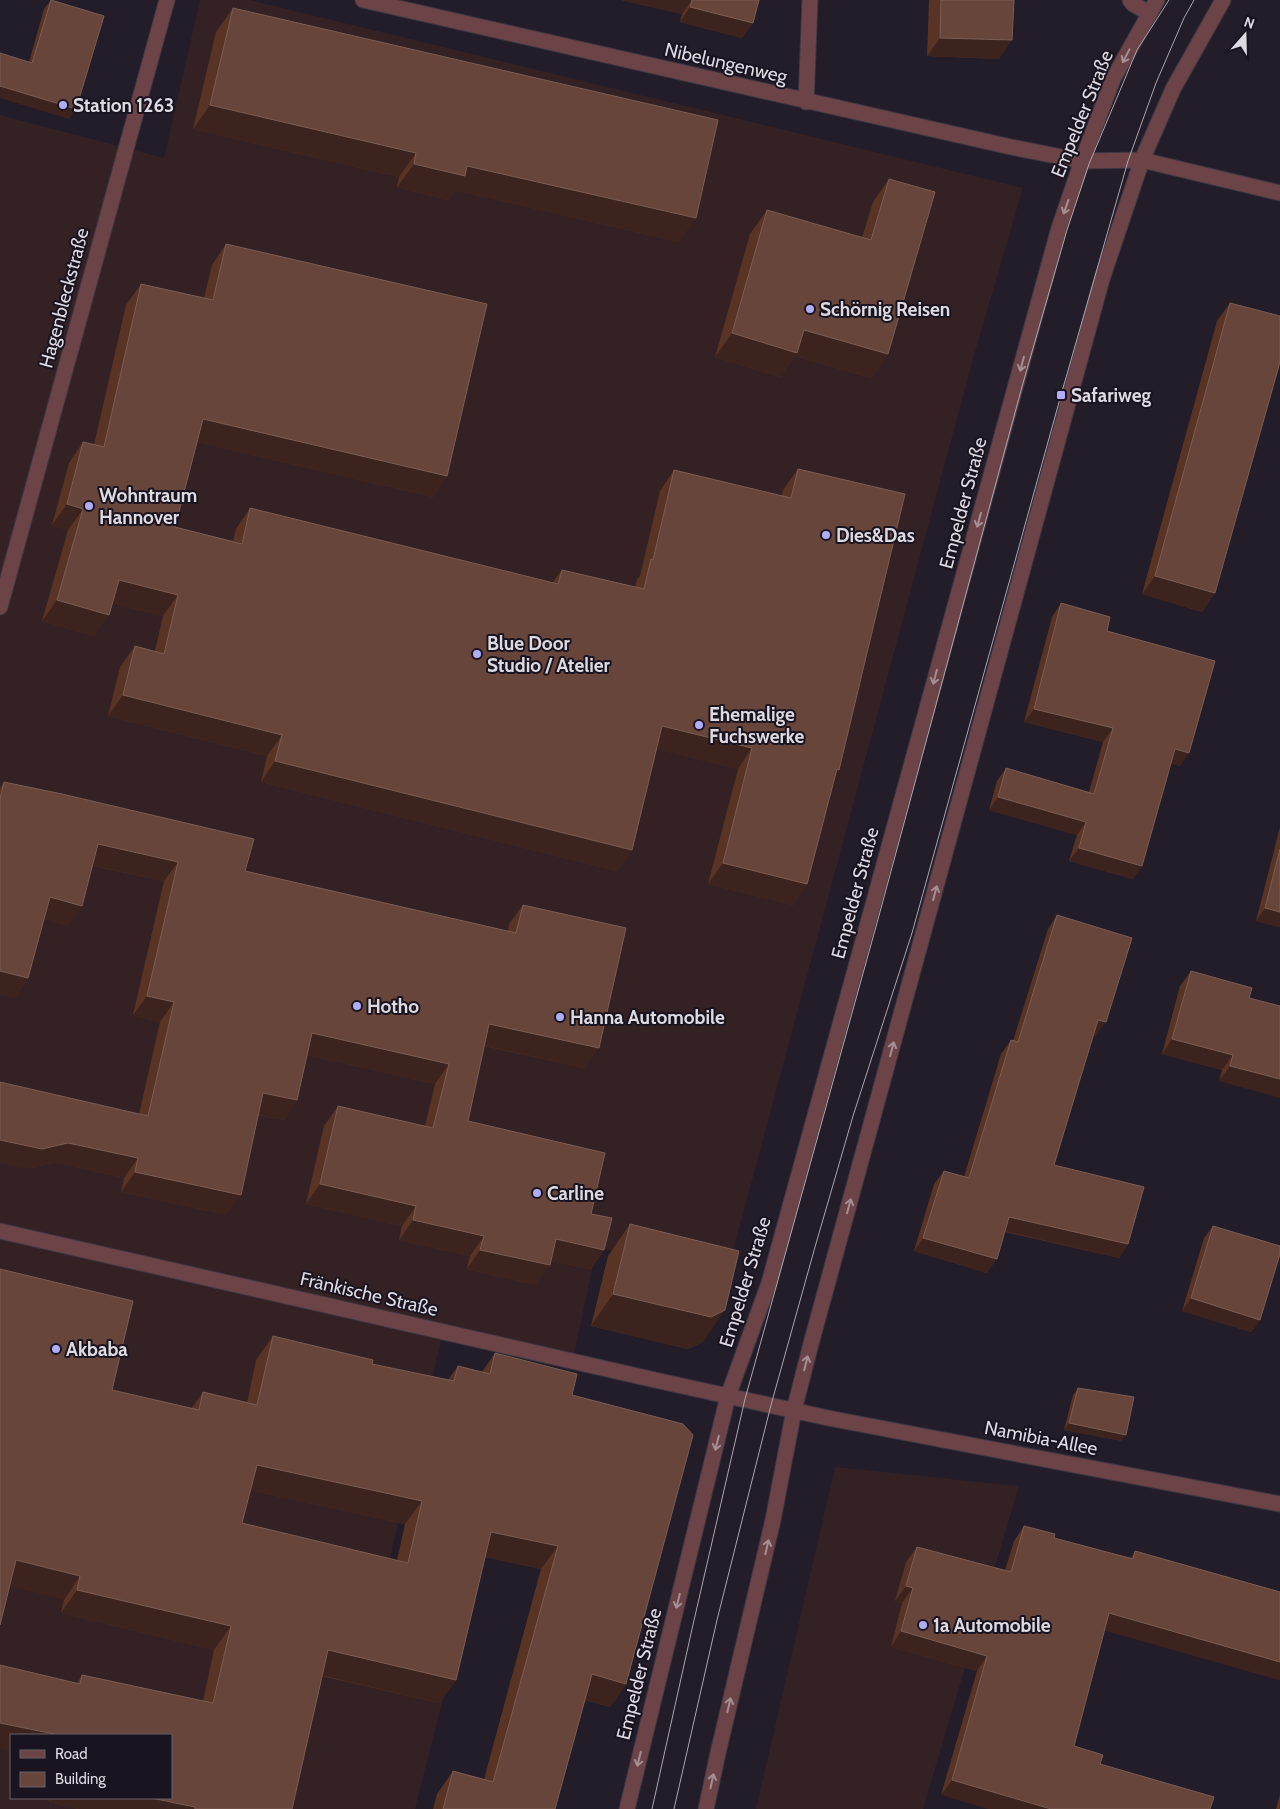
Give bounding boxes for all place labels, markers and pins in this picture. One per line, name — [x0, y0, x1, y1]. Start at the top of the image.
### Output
place label: Station 1263 — [73, 94, 174, 117]
marker: Station 1263 — [57, 99, 69, 111]
place label: Schörnig Reisen — [820, 298, 950, 321]
marker: Schörnig Reisen — [804, 303, 816, 315]
place label: Safariweg — [1071, 384, 1152, 407]
marker: Safariweg — [1055, 389, 1067, 401]
place label: Wohntraum Hannover — [99, 484, 197, 529]
marker: Wohntraum Hannover — [83, 500, 95, 512]
place label: Dies&Das — [836, 524, 915, 547]
marker: Dies&Das — [820, 529, 832, 541]
place label: Blue Door Studio / Atelier — [487, 632, 611, 677]
marker: Blue Door Studio / Atelier — [471, 648, 483, 660]
place label: Ehemalige Fuchswerke — [709, 703, 805, 748]
marker: Ehemalige Fuchswerke — [693, 719, 705, 731]
place label: Hotho — [367, 995, 419, 1018]
marker: Hotho — [351, 1000, 363, 1012]
place label: Hanna Automobile — [570, 1006, 725, 1029]
marker: Hanna Automobile — [554, 1011, 566, 1023]
place label: Carline — [547, 1182, 604, 1205]
marker: Carline — [531, 1187, 543, 1199]
place label: Akbaba — [66, 1338, 128, 1361]
marker: Akbaba — [50, 1343, 62, 1355]
place label: 1a Automobile — [933, 1614, 1051, 1637]
marker: 1a Automobile — [917, 1619, 929, 1631]

